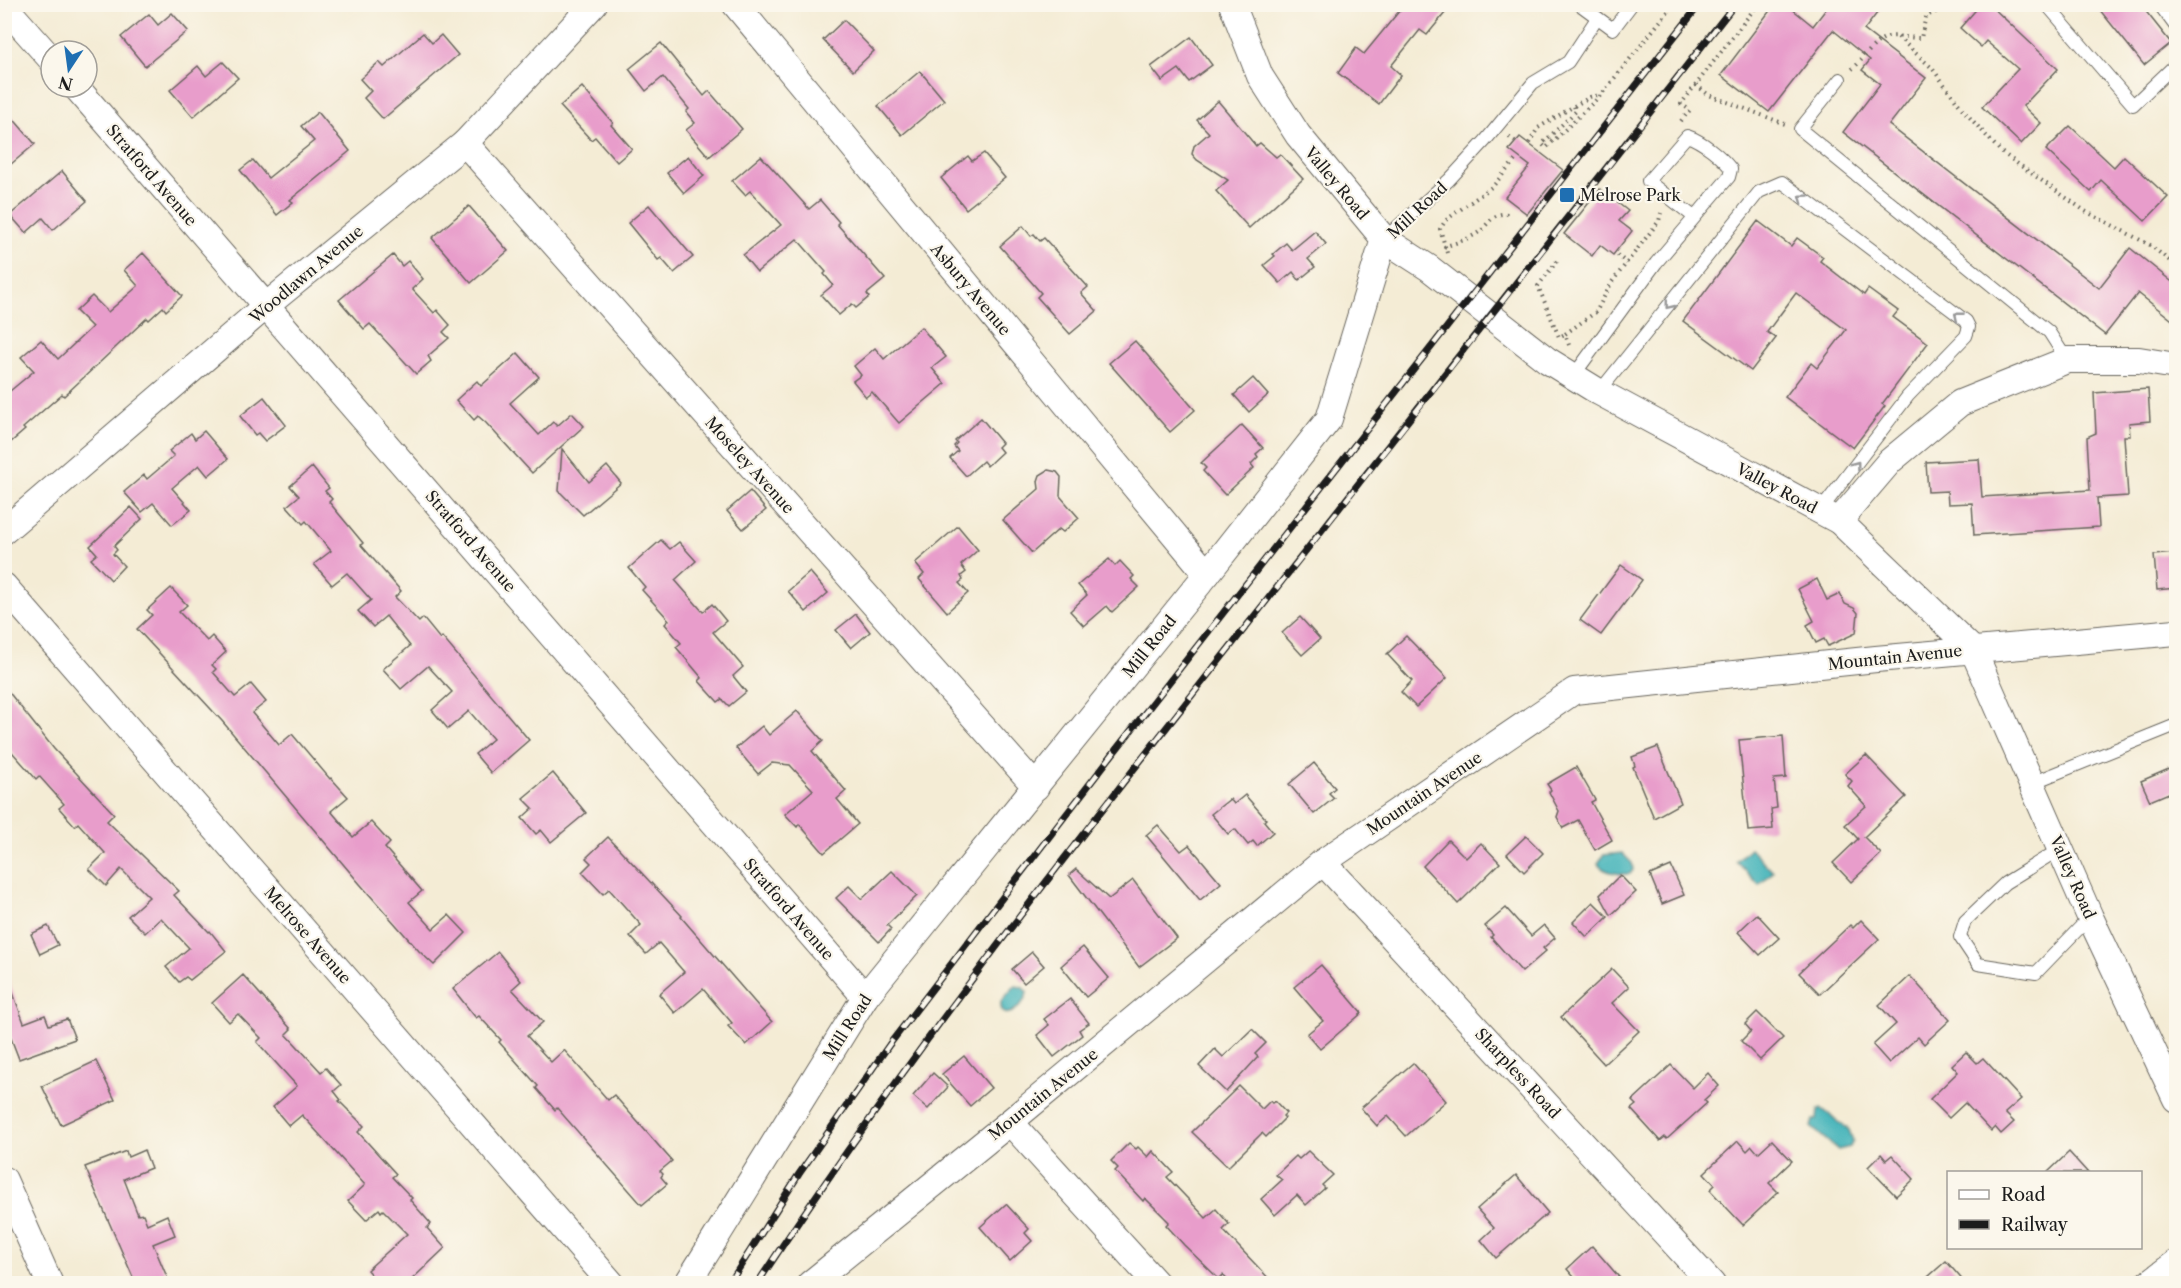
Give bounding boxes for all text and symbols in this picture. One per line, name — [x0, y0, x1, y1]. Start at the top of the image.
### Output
north arrow — [39, 39, 99, 99]
text: N — [57, 72, 75, 95]
street label: Stratford Avenue — [102, 120, 202, 230]
street label: Valley Road — [1300, 142, 1373, 224]
street label: Mill Road — [1383, 177, 1451, 243]
place label: Melrose Park — [1580, 185, 1682, 205]
marker: Melrose Park — [1558, 186, 1576, 204]
one-way arrow — [1798, 195, 1809, 206]
street label: Woodlawn Avenue — [244, 221, 367, 328]
street label: Asbury Avenue — [926, 238, 1015, 339]
one-way arrow — [1665, 298, 1676, 309]
one-way arrow — [1954, 312, 1965, 323]
street label: Moseley Avenue — [701, 412, 799, 518]
street label: Valley Road — [1732, 458, 1821, 518]
one-way arrow — [1849, 460, 1860, 471]
street label: Stratford Avenue — [421, 486, 521, 596]
street label: Mill Road — [1118, 611, 1180, 681]
street label: Mountain Avenue — [1827, 640, 1963, 674]
street label: Mountain Avenue — [1362, 747, 1486, 839]
street label: Valley Road — [2045, 831, 2100, 922]
street label: Stratford Avenue — [739, 854, 839, 964]
street label: Melrose Avenue — [260, 882, 356, 988]
street label: Mill Road — [818, 990, 876, 1064]
street label: Sharpless Road — [1471, 1024, 1565, 1122]
street label: Mountain Avenue — [984, 1044, 1102, 1144]
legend — [1947, 1171, 2142, 1249]
text: Road — [2001, 1184, 2046, 1206]
text: Railway — [2001, 1214, 2069, 1236]

